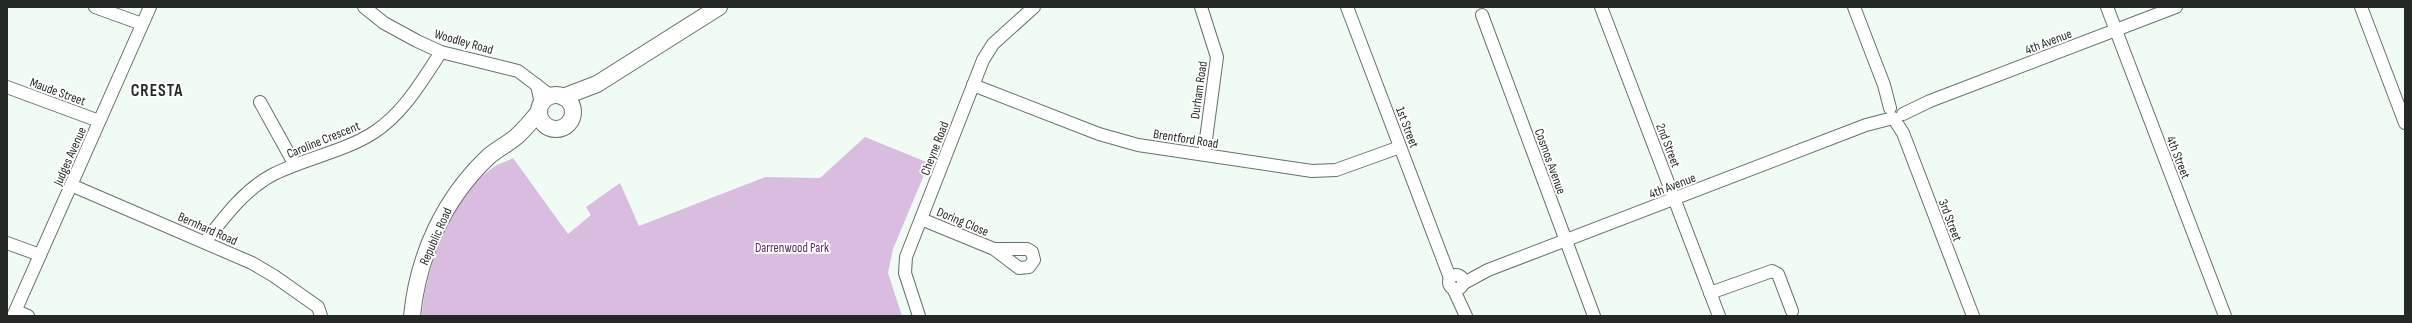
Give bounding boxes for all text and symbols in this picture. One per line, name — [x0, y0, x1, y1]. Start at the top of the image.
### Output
street label: Woodley Road — [432, 26, 495, 58]
street label: 4th Avenue — [2023, 26, 2074, 58]
street label: Durham Road — [1187, 60, 1211, 120]
street label: Maude Street — [28, 74, 88, 109]
district label: CRESTA — [131, 81, 183, 101]
street label: 1st Street — [1392, 105, 1422, 150]
street label: Caroline Crescent — [284, 118, 362, 162]
street label: Cheyne Road — [917, 119, 953, 178]
street label: 2nd Street — [1652, 121, 1684, 170]
street label: Judges Avenue — [50, 125, 90, 189]
street label: Brentford Road — [1152, 126, 1220, 152]
street label: Cosmos Avenue — [1531, 126, 1569, 196]
street label: 4th Street — [2163, 134, 2194, 181]
street label: 4th Avenue — [1647, 170, 1698, 202]
street label: 3rd Street — [1935, 197, 1965, 244]
street label: Doring Close — [934, 204, 991, 240]
street label: Republic Road — [416, 205, 456, 268]
street label: Bernhard Road — [175, 209, 240, 249]
park label: Darrenwood Park — [755, 240, 829, 256]

